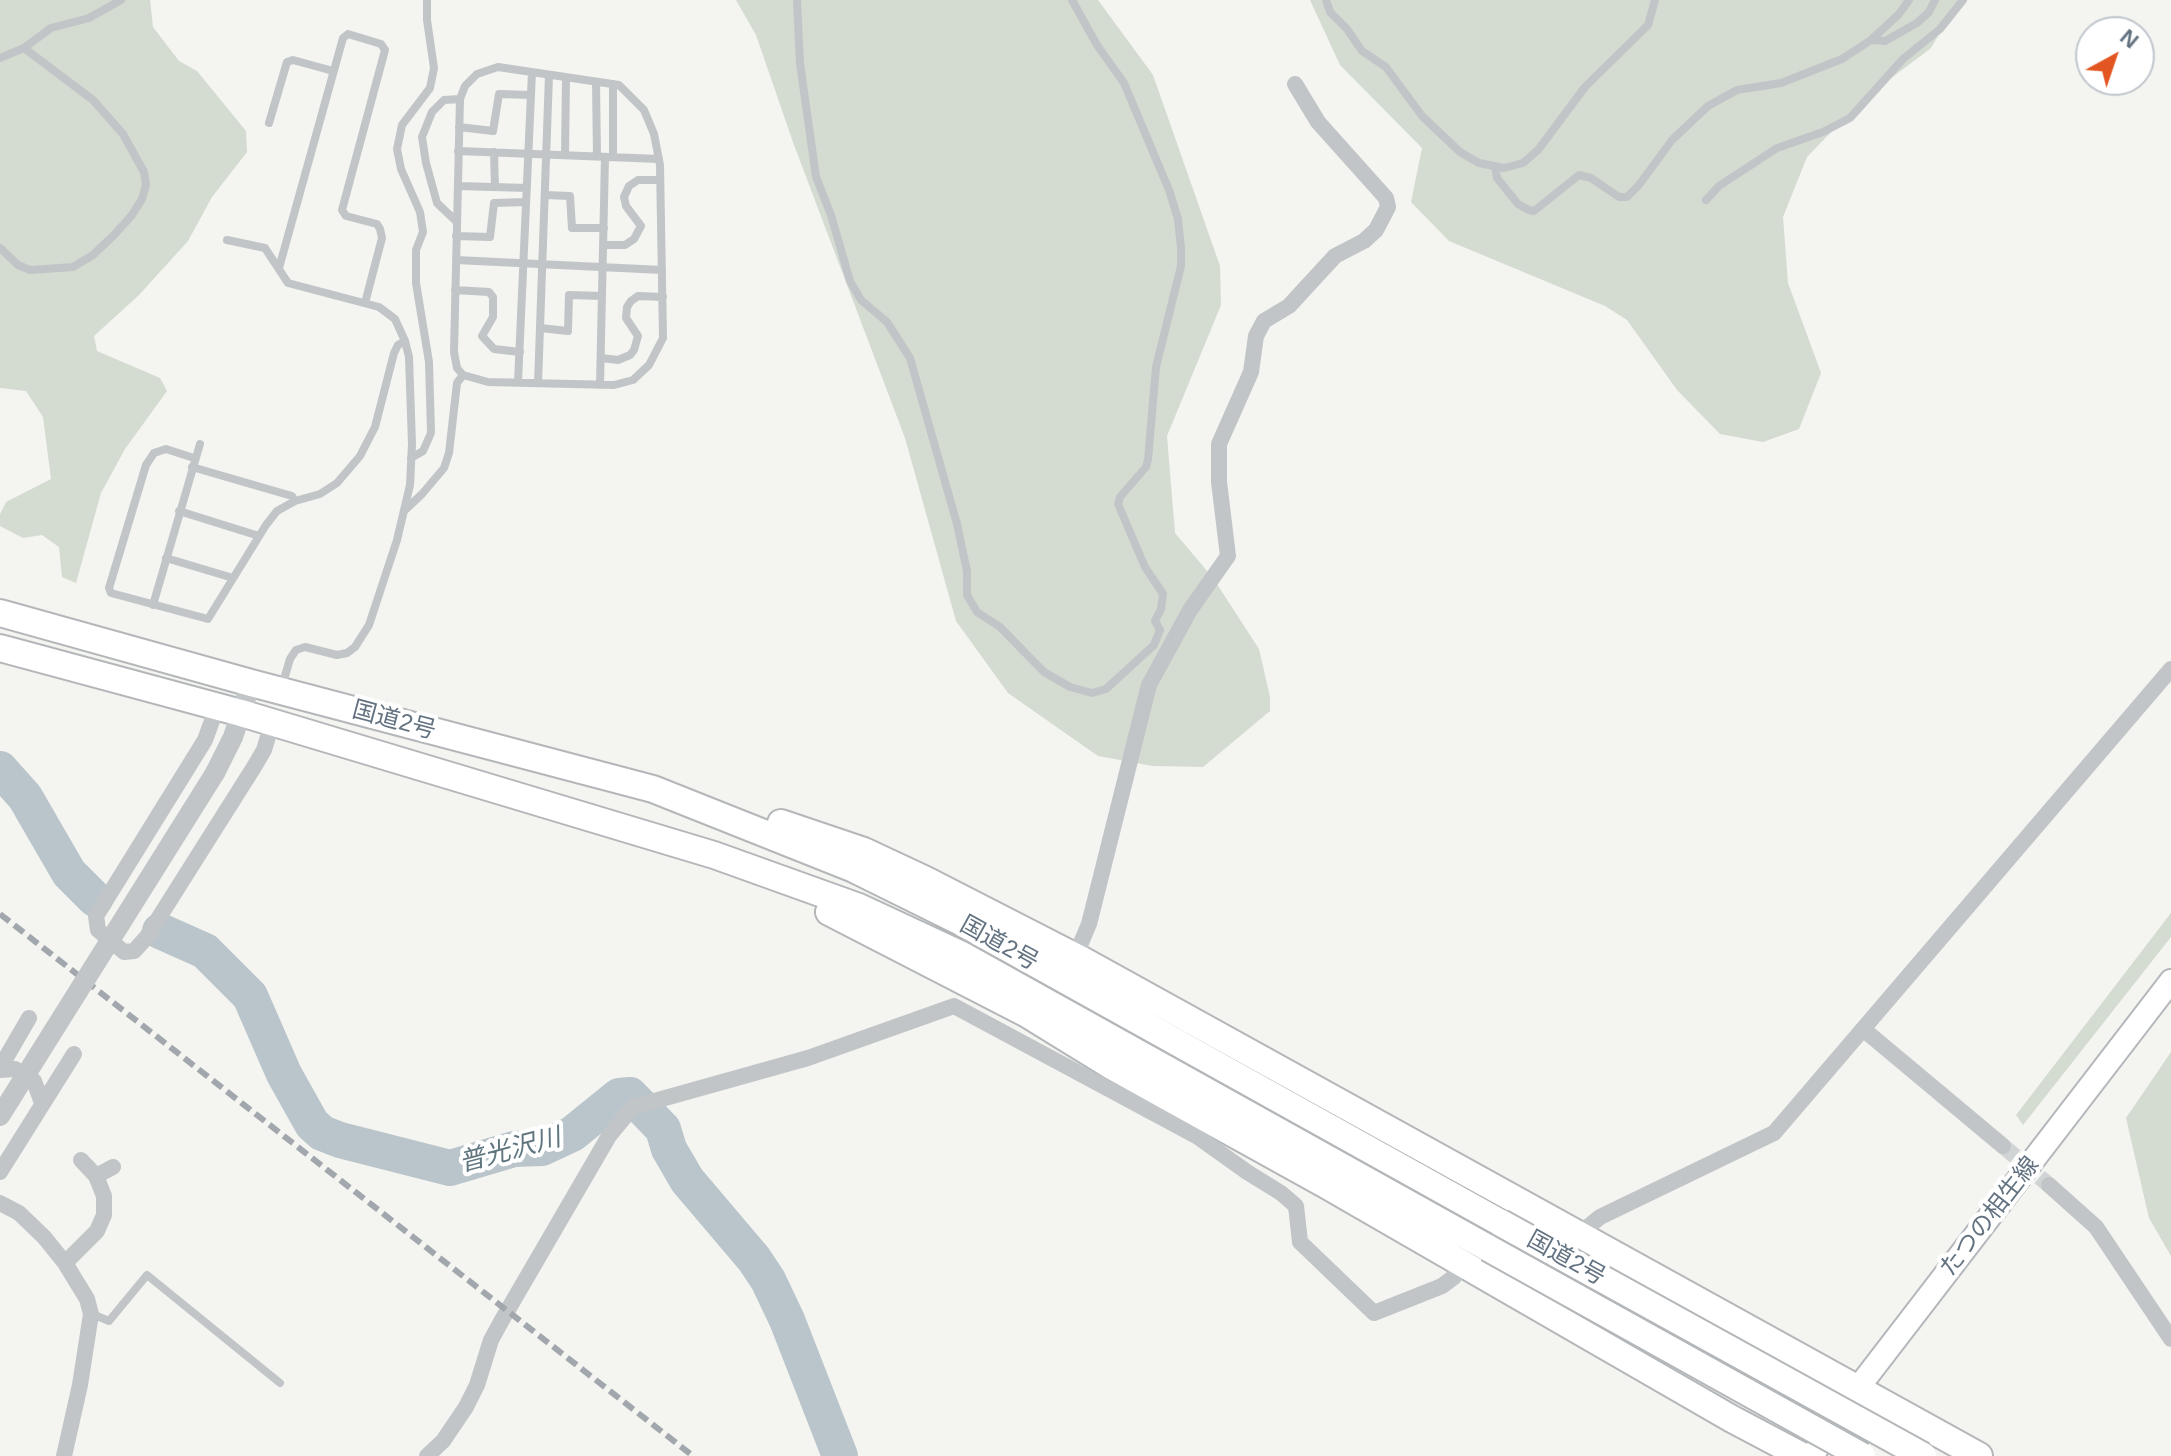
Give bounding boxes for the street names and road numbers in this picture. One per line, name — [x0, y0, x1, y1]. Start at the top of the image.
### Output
street label: 国道2号 — [349, 696, 439, 746]
street label: 国道2号 — [955, 911, 1043, 977]
street label: たつの相生線 — [1934, 1151, 2046, 1283]
street label: 国道2号 — [1522, 1226, 1610, 1292]

